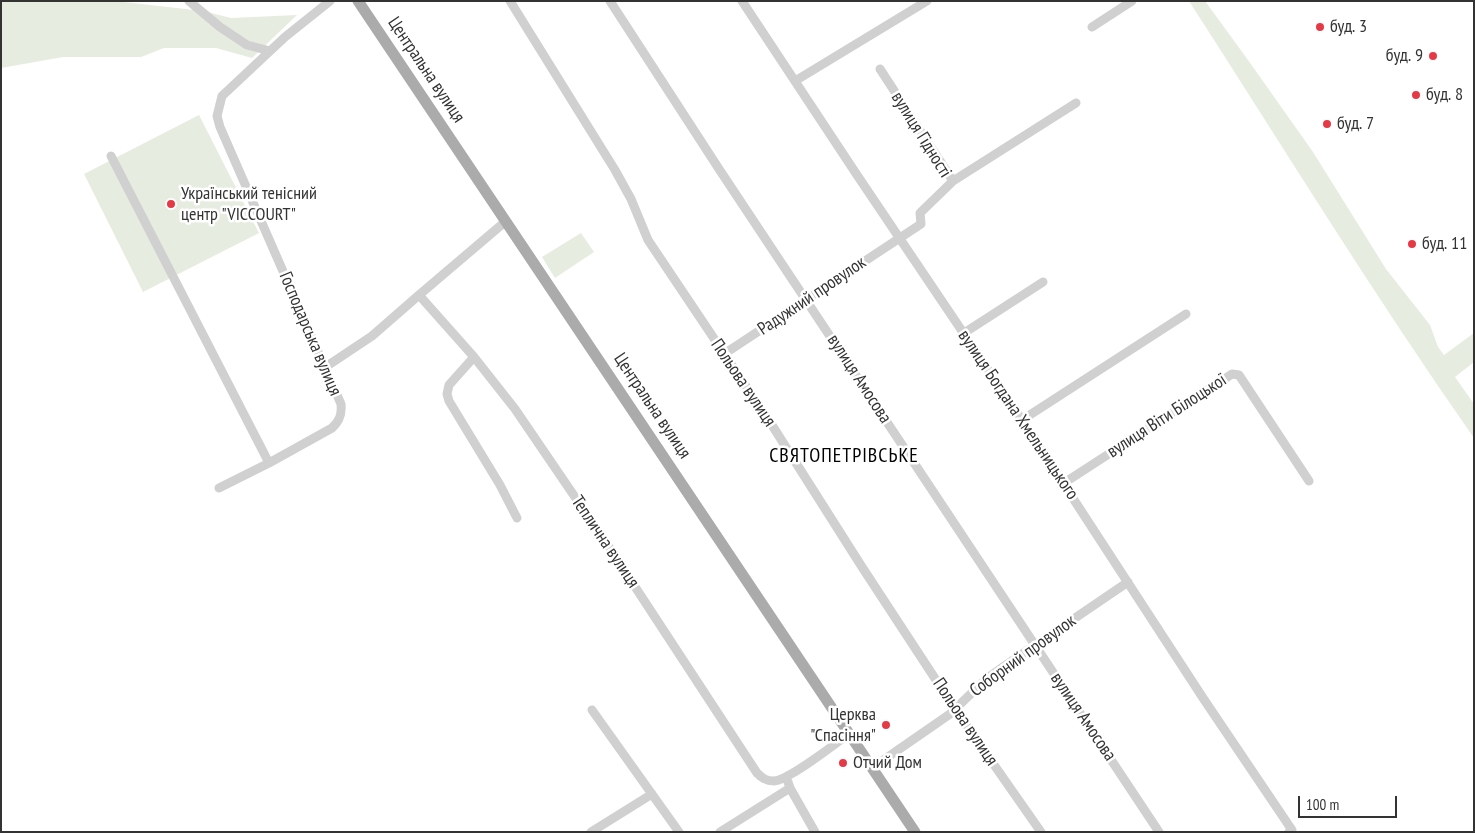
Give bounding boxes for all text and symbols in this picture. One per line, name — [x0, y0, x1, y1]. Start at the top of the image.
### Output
street label: Центральна вулиця — [383, 13, 469, 127]
place label: буд. 3 — [1330, 16, 1367, 38]
marker: буд. 3 — [1314, 21, 1326, 33]
place label: буд. 9 — [1386, 45, 1423, 67]
marker: буд. 9 — [1427, 50, 1439, 62]
place label: буд. 8 — [1426, 84, 1463, 106]
street label: вулиця Гідності — [886, 88, 956, 182]
marker: буд. 8 — [1410, 89, 1422, 101]
place label: буд. 7 — [1337, 113, 1374, 135]
marker: буд. 7 — [1321, 118, 1333, 130]
place label: Український тенісний центр "VICCOURT" — [181, 183, 317, 225]
marker: Український тенісний центр "VICCOURT" — [165, 198, 177, 210]
place label: буд. 11 — [1422, 233, 1467, 255]
marker: буд. 11 — [1406, 238, 1418, 250]
street label: Радужний провулок — [754, 252, 870, 340]
street label: Господарська вулиця — [274, 269, 346, 399]
street label: вулиця Богдана Хмельницького — [953, 326, 1083, 504]
street label: вулиця Амосова — [822, 330, 896, 428]
street label: Польова вулиця — [706, 335, 780, 431]
street label: Центральна вулиця — [609, 349, 695, 463]
street label: вулиця Віти Білоцької — [1103, 369, 1231, 463]
district label: СВЯТОПЕТРІВСЬКЕ — [767, 444, 921, 468]
street label: Теплична вулиця — [566, 492, 644, 592]
street label: Соборний провулок — [966, 610, 1080, 702]
street label: вулиця Амосова — [1046, 669, 1120, 765]
street label: Польова вулиця — [928, 674, 1002, 770]
place label: Церква "Спасіння" — [810, 704, 876, 746]
marker: Церква "Спасіння" — [880, 719, 892, 731]
place label: Отчий Дом — [853, 752, 922, 774]
marker: Отчий Дом — [837, 757, 849, 769]
scale bar — [1300, 786, 1399, 818]
text: 100 m — [1306, 795, 1339, 814]

